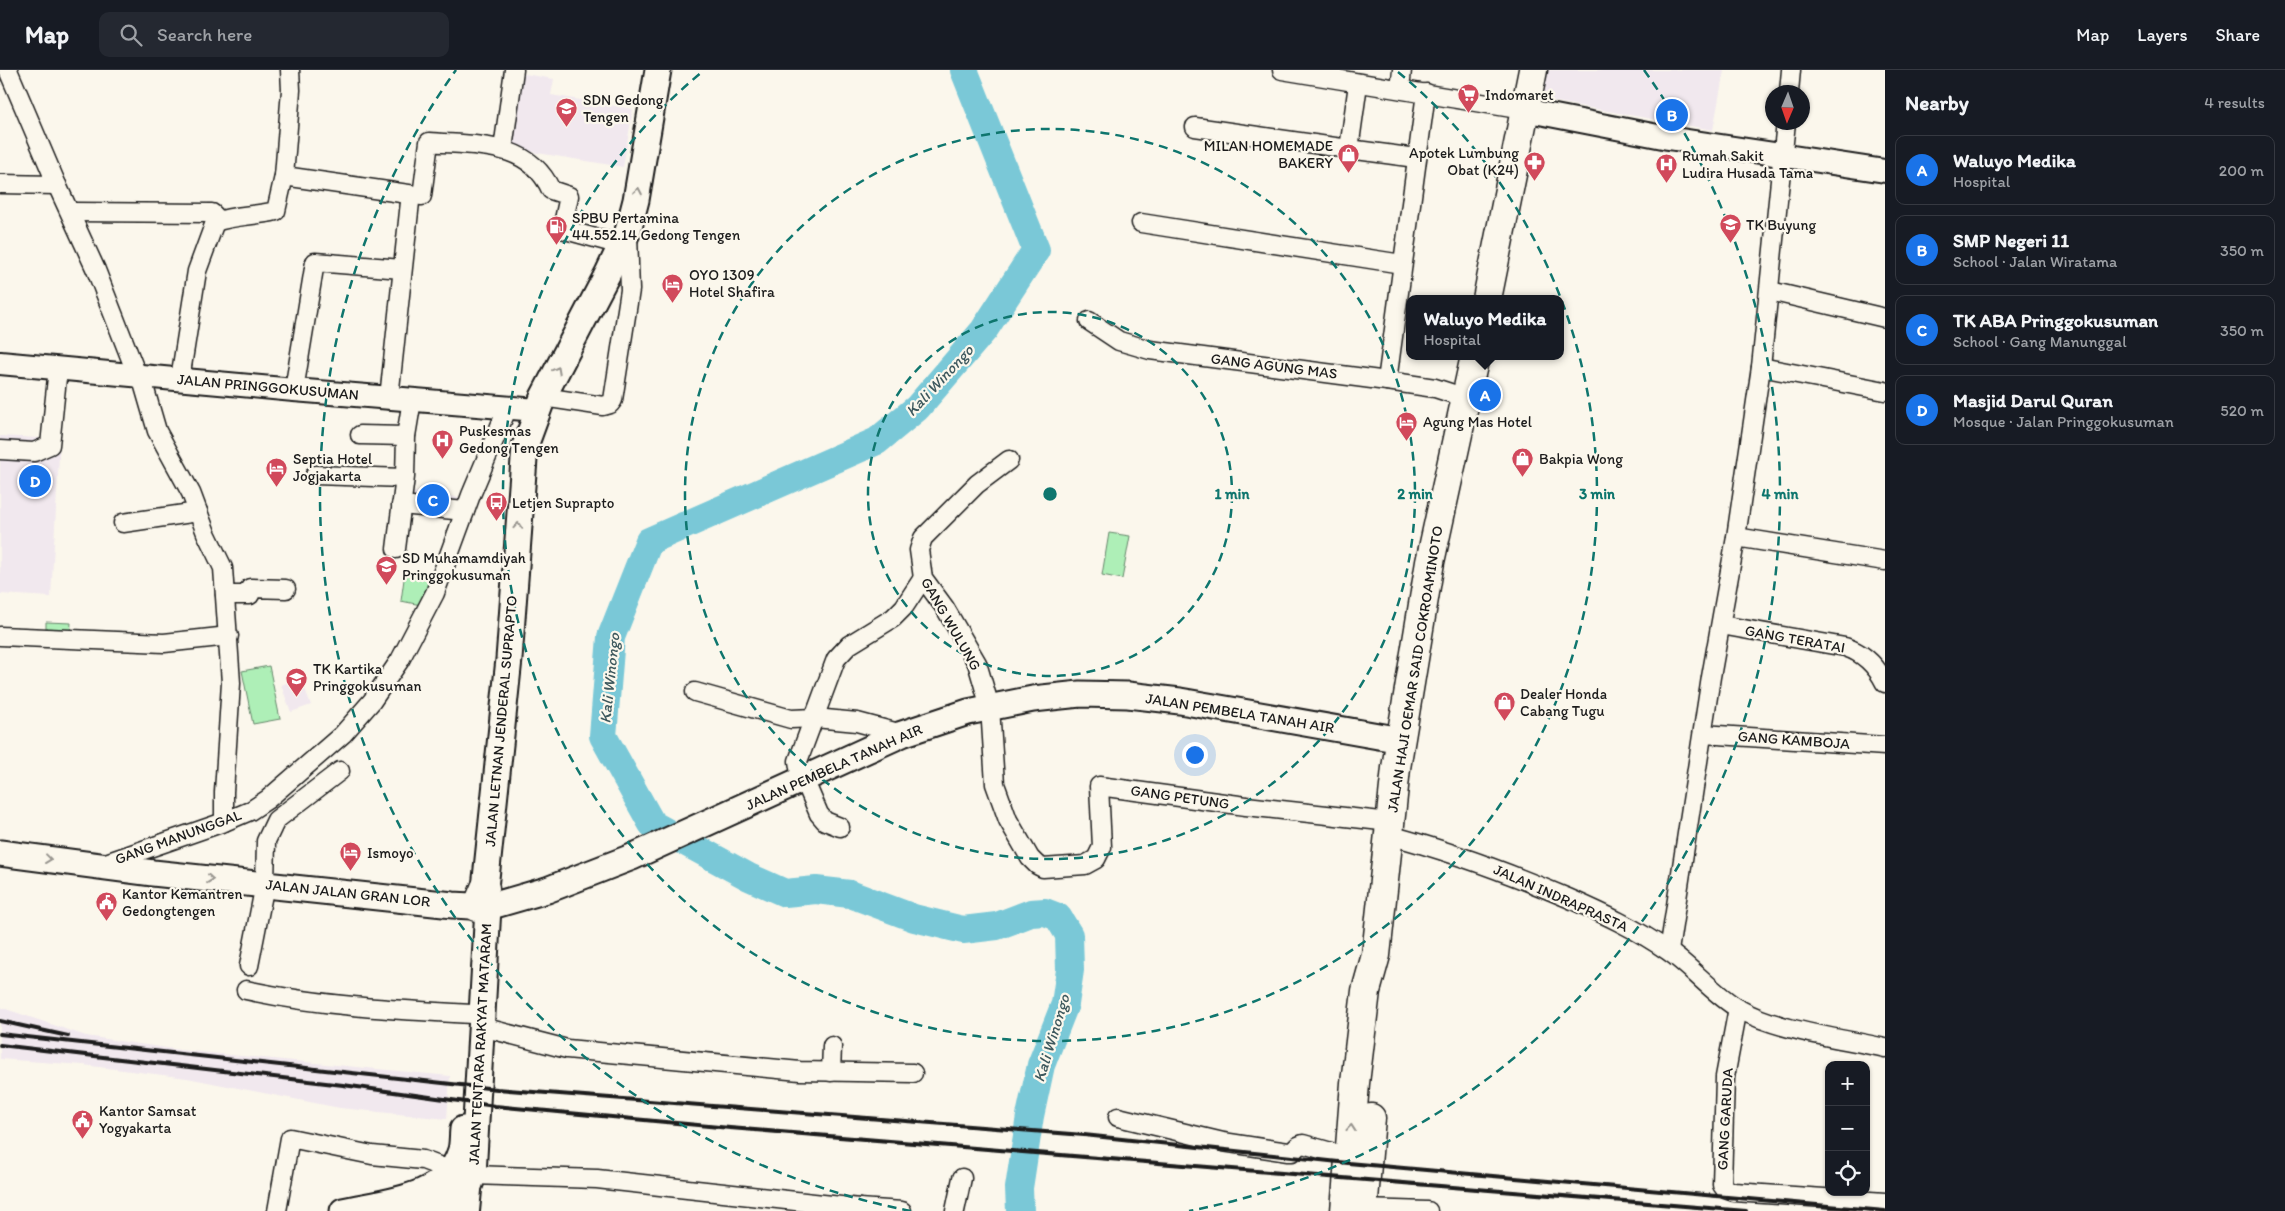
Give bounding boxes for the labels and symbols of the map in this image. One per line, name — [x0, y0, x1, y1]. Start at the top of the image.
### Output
supermarket icon: Indomaret — [1457, 83, 1481, 114]
north arrow — [1765, 85, 1810, 130]
place label: Indomaret — [1485, 86, 1554, 104]
place label: SDN Gedong Tengen — [583, 91, 664, 126]
pin: B — [1656, 96, 1688, 134]
school or university icon: SDN Gedong Tengen — [555, 97, 579, 128]
place label: MILAN HOMEMADE BAKERY — [1204, 137, 1333, 172]
shop icon: MILAN HOMEMADE BAKERY — [1337, 143, 1361, 174]
place label: Apotek Lumbung Obat (K24) — [1409, 144, 1519, 179]
place label: Rumah Sakit Ludira Husada Tama — [1682, 147, 1814, 182]
pharmacy icon: Apotek Lumbung Obat (K24) — [1523, 150, 1547, 181]
hospital icon: Rumah Sakit Ludira Husada Tama — [1654, 153, 1678, 184]
one-way arrow — [632, 187, 643, 196]
place label: SPBU Pertamina 44.552.14 Gedong Tengen — [572, 209, 741, 244]
school or university icon: TK Buyung — [1718, 213, 1742, 244]
fuel station icon: SPBU Pertamina 44.552.14 Gedong Tengen — [544, 215, 568, 246]
place label: TK Buyung — [1746, 216, 1816, 234]
place label: OYO 1309 Hotel Shafira — [689, 266, 775, 301]
hotel icon: OYO 1309 Hotel Shafira — [661, 272, 685, 303]
water label: Kali Winongo — [902, 340, 978, 420]
street label: GANG AGUNG MAS — [1210, 349, 1338, 383]
one-way arrow — [551, 366, 561, 375]
street label: JALAN PRINGGOKUSUMAN — [176, 370, 360, 404]
pin: A — [1469, 376, 1501, 414]
hotel icon: Agung Mas Hotel — [1395, 410, 1419, 441]
place label: Agung Mas Hotel — [1423, 413, 1533, 431]
place label: Puskesmas Gedong Tengen — [459, 422, 559, 457]
hospital icon: Puskesmas Gedong Tengen — [431, 428, 455, 459]
shop icon: Bakpia Wong — [1511, 447, 1535, 478]
place label: Septia Hotel Jogjakarta — [293, 450, 373, 485]
place label: Bakpia Wong — [1539, 450, 1623, 468]
hotel icon: Septia Hotel Jogjakarta — [265, 456, 289, 487]
pin: D — [19, 462, 51, 500]
pin: C — [417, 481, 449, 519]
centre of rings — [1041, 485, 1059, 503]
text: 1 min — [1215, 485, 1250, 503]
text: 2 min — [1397, 485, 1434, 503]
text: 3 min — [1579, 485, 1616, 503]
text: 4 min — [1762, 485, 1799, 503]
bus stop icon: Letjen Suprapto — [484, 491, 508, 522]
place label: Letjen Suprapto — [512, 494, 614, 512]
one-way arrow — [513, 522, 524, 530]
street label: JALAN HAJI OEMAR SAID COKROAMINOTO — [1383, 524, 1447, 814]
place label: SD Muhamamdiyah Pringgokusuman — [402, 549, 526, 584]
school or university icon: SD Muhamamdiyah Pringgokusuman — [374, 555, 398, 586]
street label: GANG WULUNG — [917, 574, 985, 674]
street label: JALAN LETNAN JENDERAL SUPRAPTO — [481, 595, 521, 847]
street label: GANG TERATAI — [1744, 621, 1846, 657]
water label: Kali Winongo — [595, 631, 624, 724]
place label: TK Kartika Pringgokusuman — [313, 660, 421, 695]
school or university icon: TK Kartika Pringgokusuman — [285, 666, 309, 697]
place label: Dealer Honda Cabang Tugu — [1520, 685, 1608, 720]
street label: JALAN PEMBELA TANAH AIR — [1144, 689, 1336, 737]
shop icon: Dealer Honda Cabang Tugu — [1492, 691, 1516, 722]
street label: JALAN PEMBELA TANAH AIR — [743, 720, 926, 814]
street label: GANG KAMBOJA — [1737, 727, 1851, 753]
your location — [1182, 742, 1208, 768]
street label: GANG PETUNG — [1129, 781, 1231, 813]
street label: GANG MANUNGGAL — [112, 806, 244, 868]
hotel icon: Ismoyo — [339, 841, 363, 872]
place label: Ismoyo — [367, 844, 414, 862]
one-way arrow — [44, 854, 53, 864]
street label: JALAN INDRAPRASTA — [1491, 860, 1631, 936]
one-way arrow — [206, 873, 214, 884]
street label: JALAN JALAN GRAN LOR — [265, 875, 432, 911]
place label: Kantor Kemantren Gedongtengen — [122, 885, 242, 920]
public building icon: Kantor Kemantren Gedongtengen — [94, 891, 118, 922]
street label: JALAN TENTARA RAKYAT MATARAM — [465, 923, 495, 1165]
water label: Kali Winongo — [1029, 991, 1074, 1084]
street label: GANG GARUDA — [1713, 1067, 1737, 1171]
place label: Kantor Samsat Yogyakarta — [99, 1102, 197, 1137]
public building icon: Kantor Samsat Yogyakarta — [71, 1108, 95, 1139]
one-way arrow — [1346, 1123, 1357, 1131]

